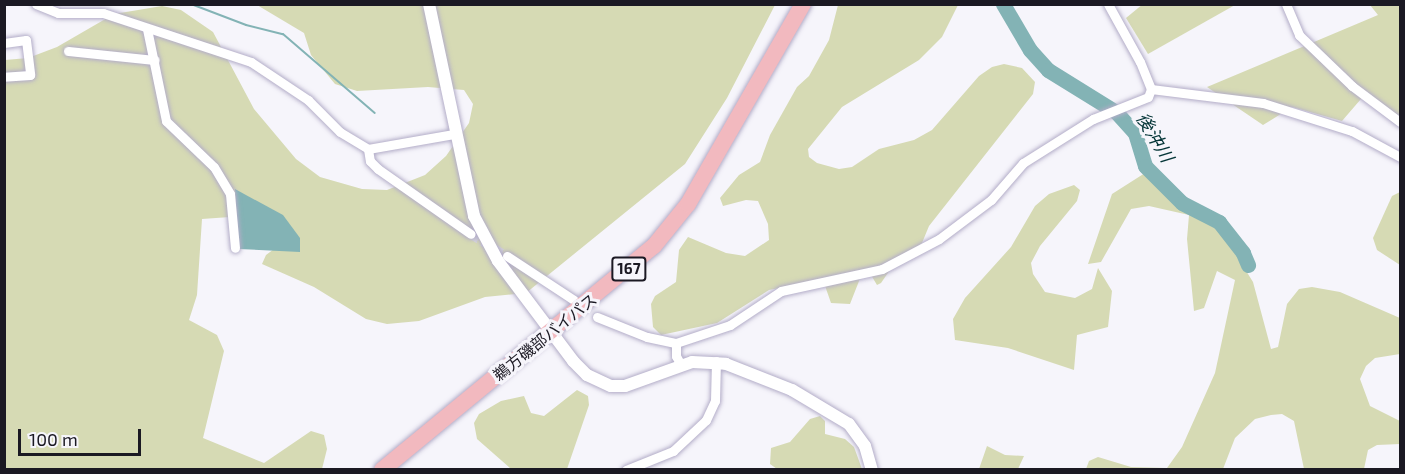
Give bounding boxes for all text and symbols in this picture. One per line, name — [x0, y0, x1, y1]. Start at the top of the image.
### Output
water label: 後沖川 — [1132, 108, 1178, 166]
road number: 167 — [611, 257, 647, 281]
street label: 鵜方磯部バイパス — [489, 289, 601, 385]
scale bar — [21, 417, 144, 455]
text: 100 m — [29, 428, 78, 450]

